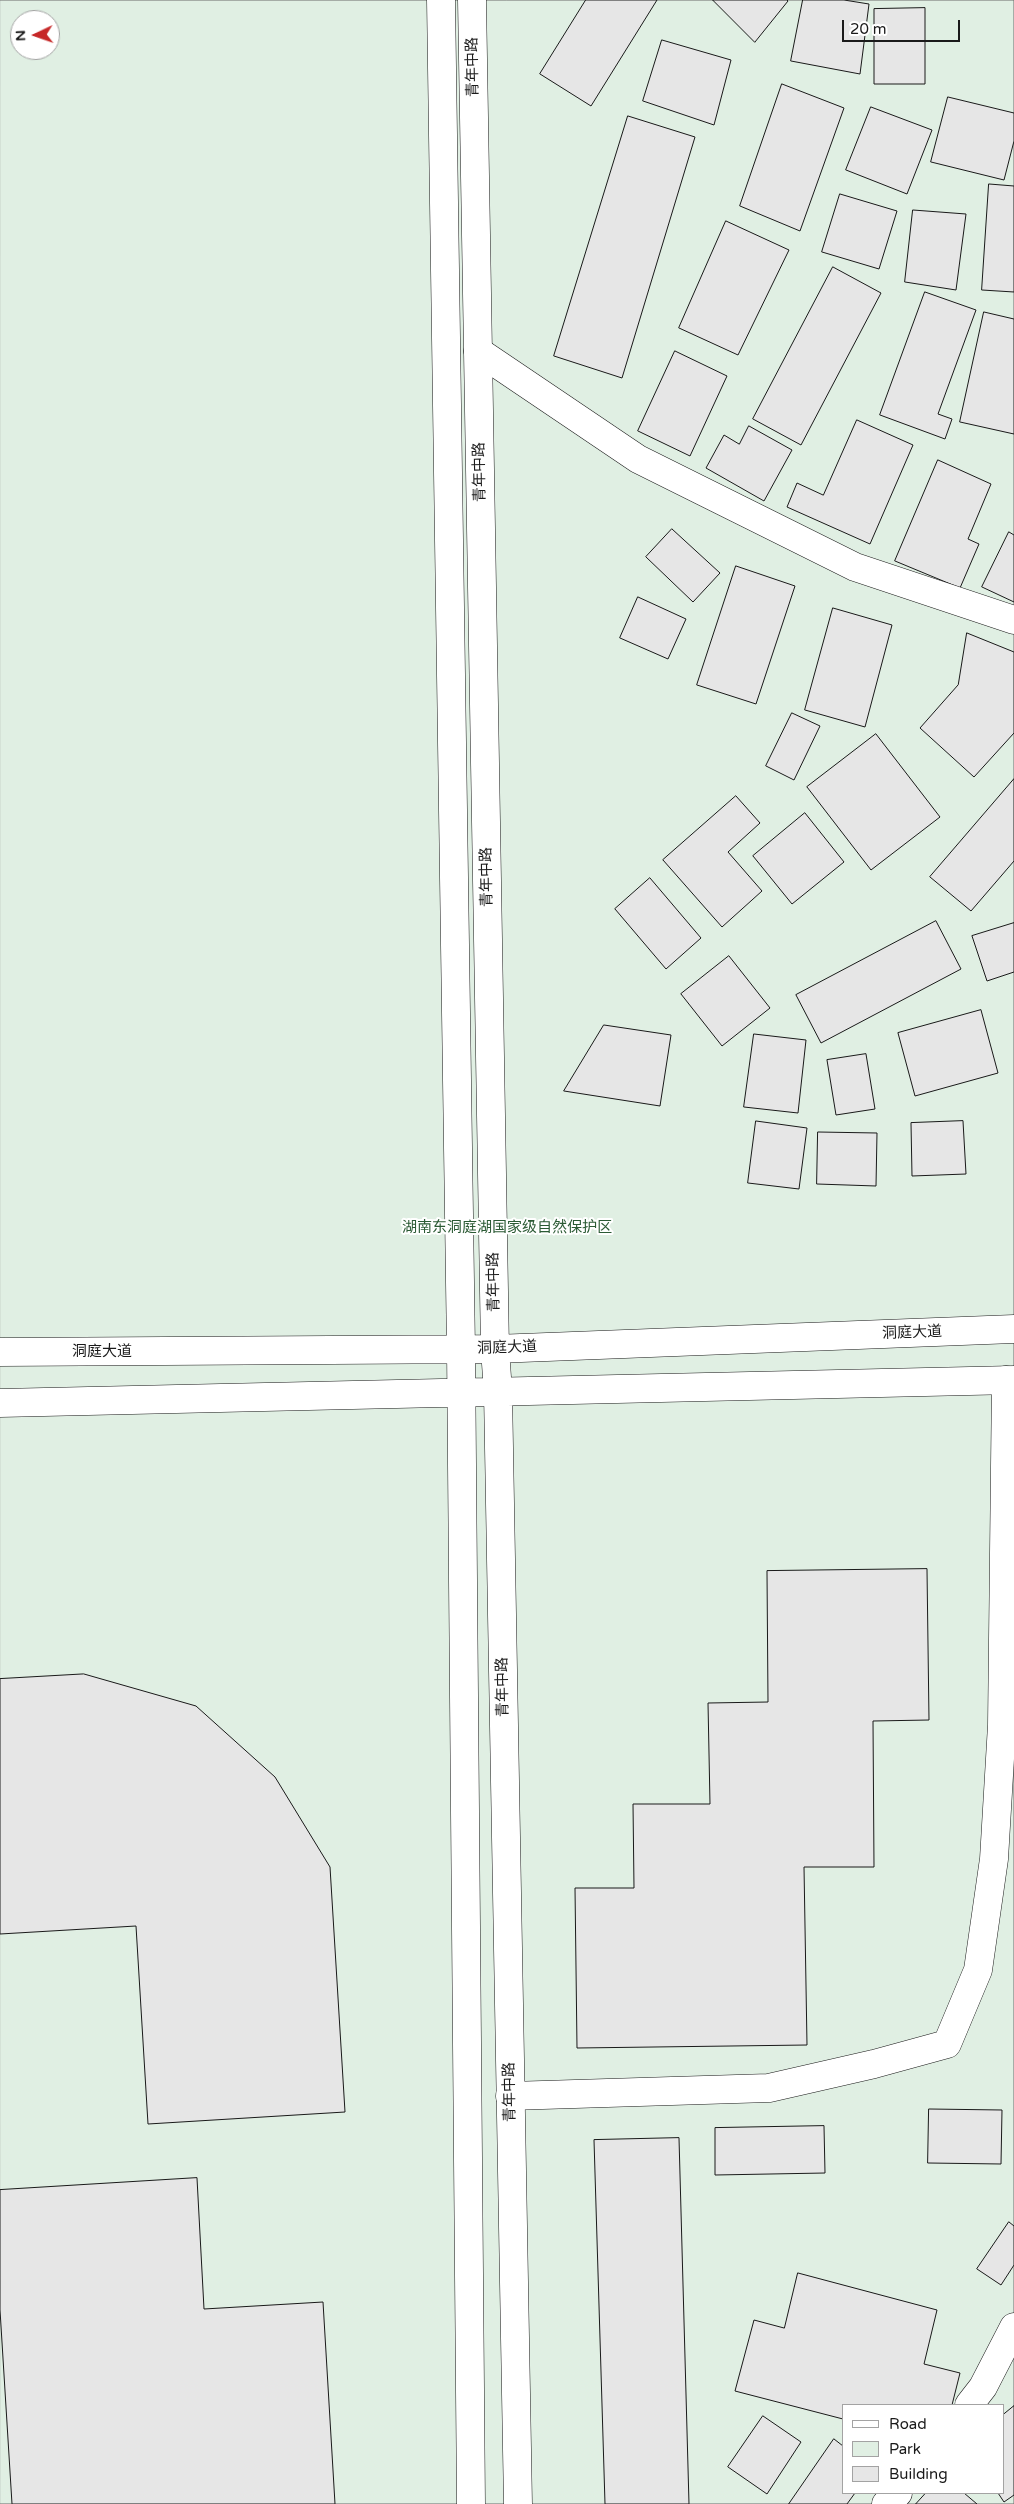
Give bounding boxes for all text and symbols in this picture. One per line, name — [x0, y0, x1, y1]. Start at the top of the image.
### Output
north arrow — [10, 10, 60, 60]
scale bar — [844, 10, 962, 42]
text: 20 m — [850, 20, 887, 38]
text: N — [12, 30, 29, 42]
street label: 青年中路 — [463, 37, 483, 97]
street label: 青年中路 — [470, 442, 490, 502]
street label: 青年中路 — [477, 847, 497, 907]
park label: 湖南东洞庭湖国家级自然保护区 — [402, 1219, 612, 1237]
street label: 青年中路 — [484, 1252, 504, 1312]
street label: 洞庭大道 — [882, 1323, 942, 1343]
street label: 洞庭大道 — [477, 1338, 537, 1358]
street label: 洞庭大道 — [72, 1343, 132, 1361]
street label: 青年中路 — [493, 1657, 513, 1717]
street label: 青年中路 — [500, 2062, 520, 2122]
legend — [842, 2404, 1004, 2494]
text: Road — [889, 2415, 927, 2433]
text: Park — [889, 2440, 921, 2458]
text: Building — [889, 2465, 948, 2483]

